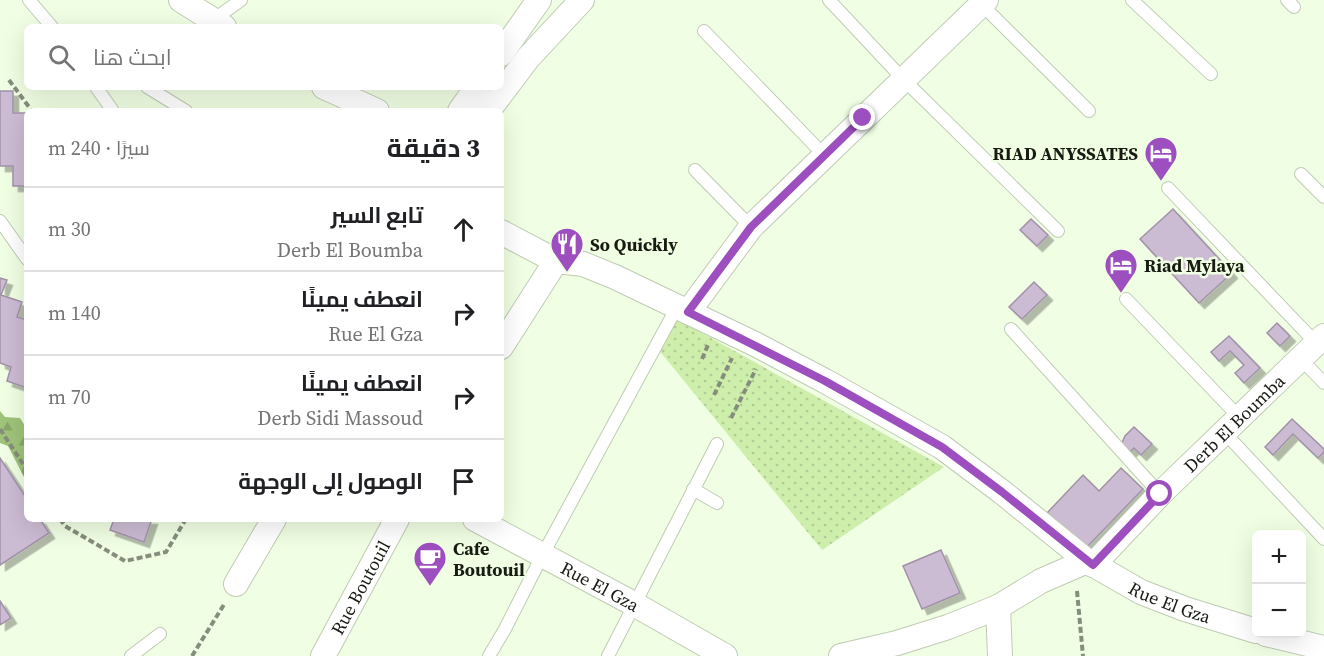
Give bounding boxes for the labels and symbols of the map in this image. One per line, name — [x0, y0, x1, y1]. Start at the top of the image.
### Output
route end — [849, 104, 875, 130]
hotel icon: RIAD ANYSSATES — [1143, 135, 1179, 182]
place label: RIAD ANYSSATES — [993, 141, 1138, 166]
restaurant icon: So Quickly — [549, 226, 585, 273]
place label: So Quickly — [590, 232, 678, 257]
hotel icon: Riad Mylaya — [1103, 247, 1139, 294]
place label: Riad Mylaya — [1144, 253, 1245, 278]
street label: Derb El Boumba — [1178, 368, 1290, 478]
route start — [1146, 480, 1172, 506]
street label: Rue Boutouil — [324, 536, 396, 639]
place label: Cafe Boutouil — [453, 536, 525, 582]
cafe icon: Cafe Boutouil — [412, 540, 448, 587]
street label: Rue El Gza — [557, 555, 644, 617]
street label: Rue El Gza — [1124, 575, 1214, 629]

